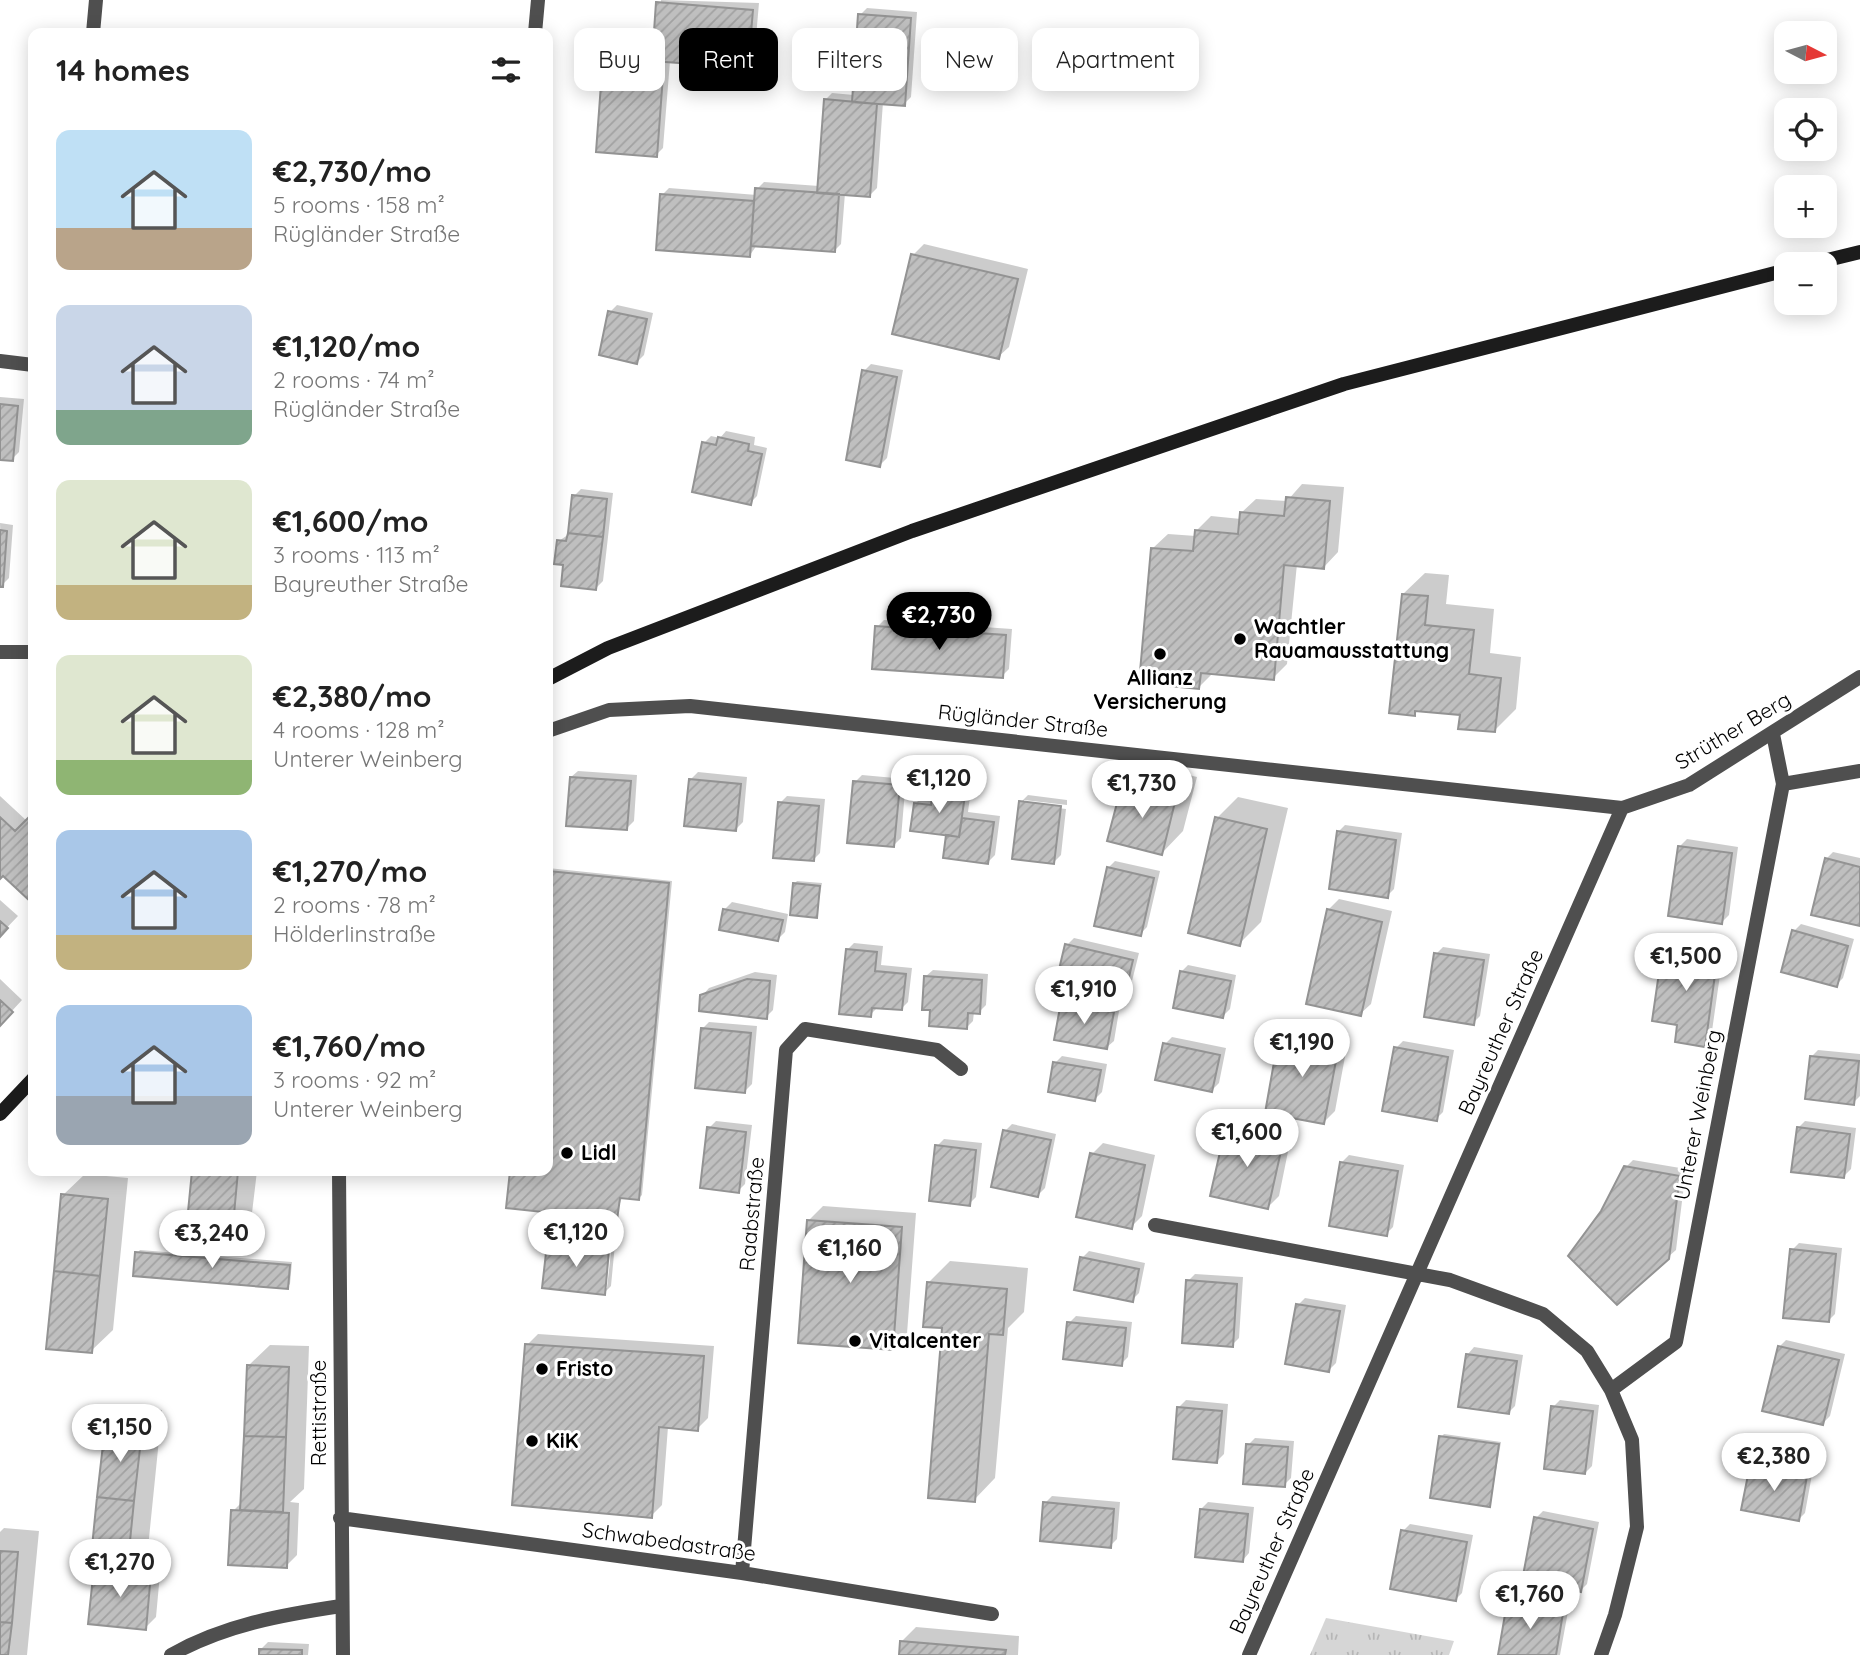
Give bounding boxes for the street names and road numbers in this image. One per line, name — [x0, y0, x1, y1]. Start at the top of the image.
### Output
street label: Strüther Berg — [1670, 686, 1795, 775]
street label: Rügländer Straße — [937, 698, 1109, 742]
street label: Bayreuther Straße — [1452, 945, 1548, 1118]
street label: Unterer Weinberg — [1668, 1027, 1726, 1202]
street label: Raabstraße — [733, 1156, 769, 1272]
street label: Rettistraße — [305, 1360, 331, 1466]
street label: Bayreuther Straße — [1223, 1464, 1319, 1637]
street label: Schwabedastraße — [580, 1516, 758, 1566]

